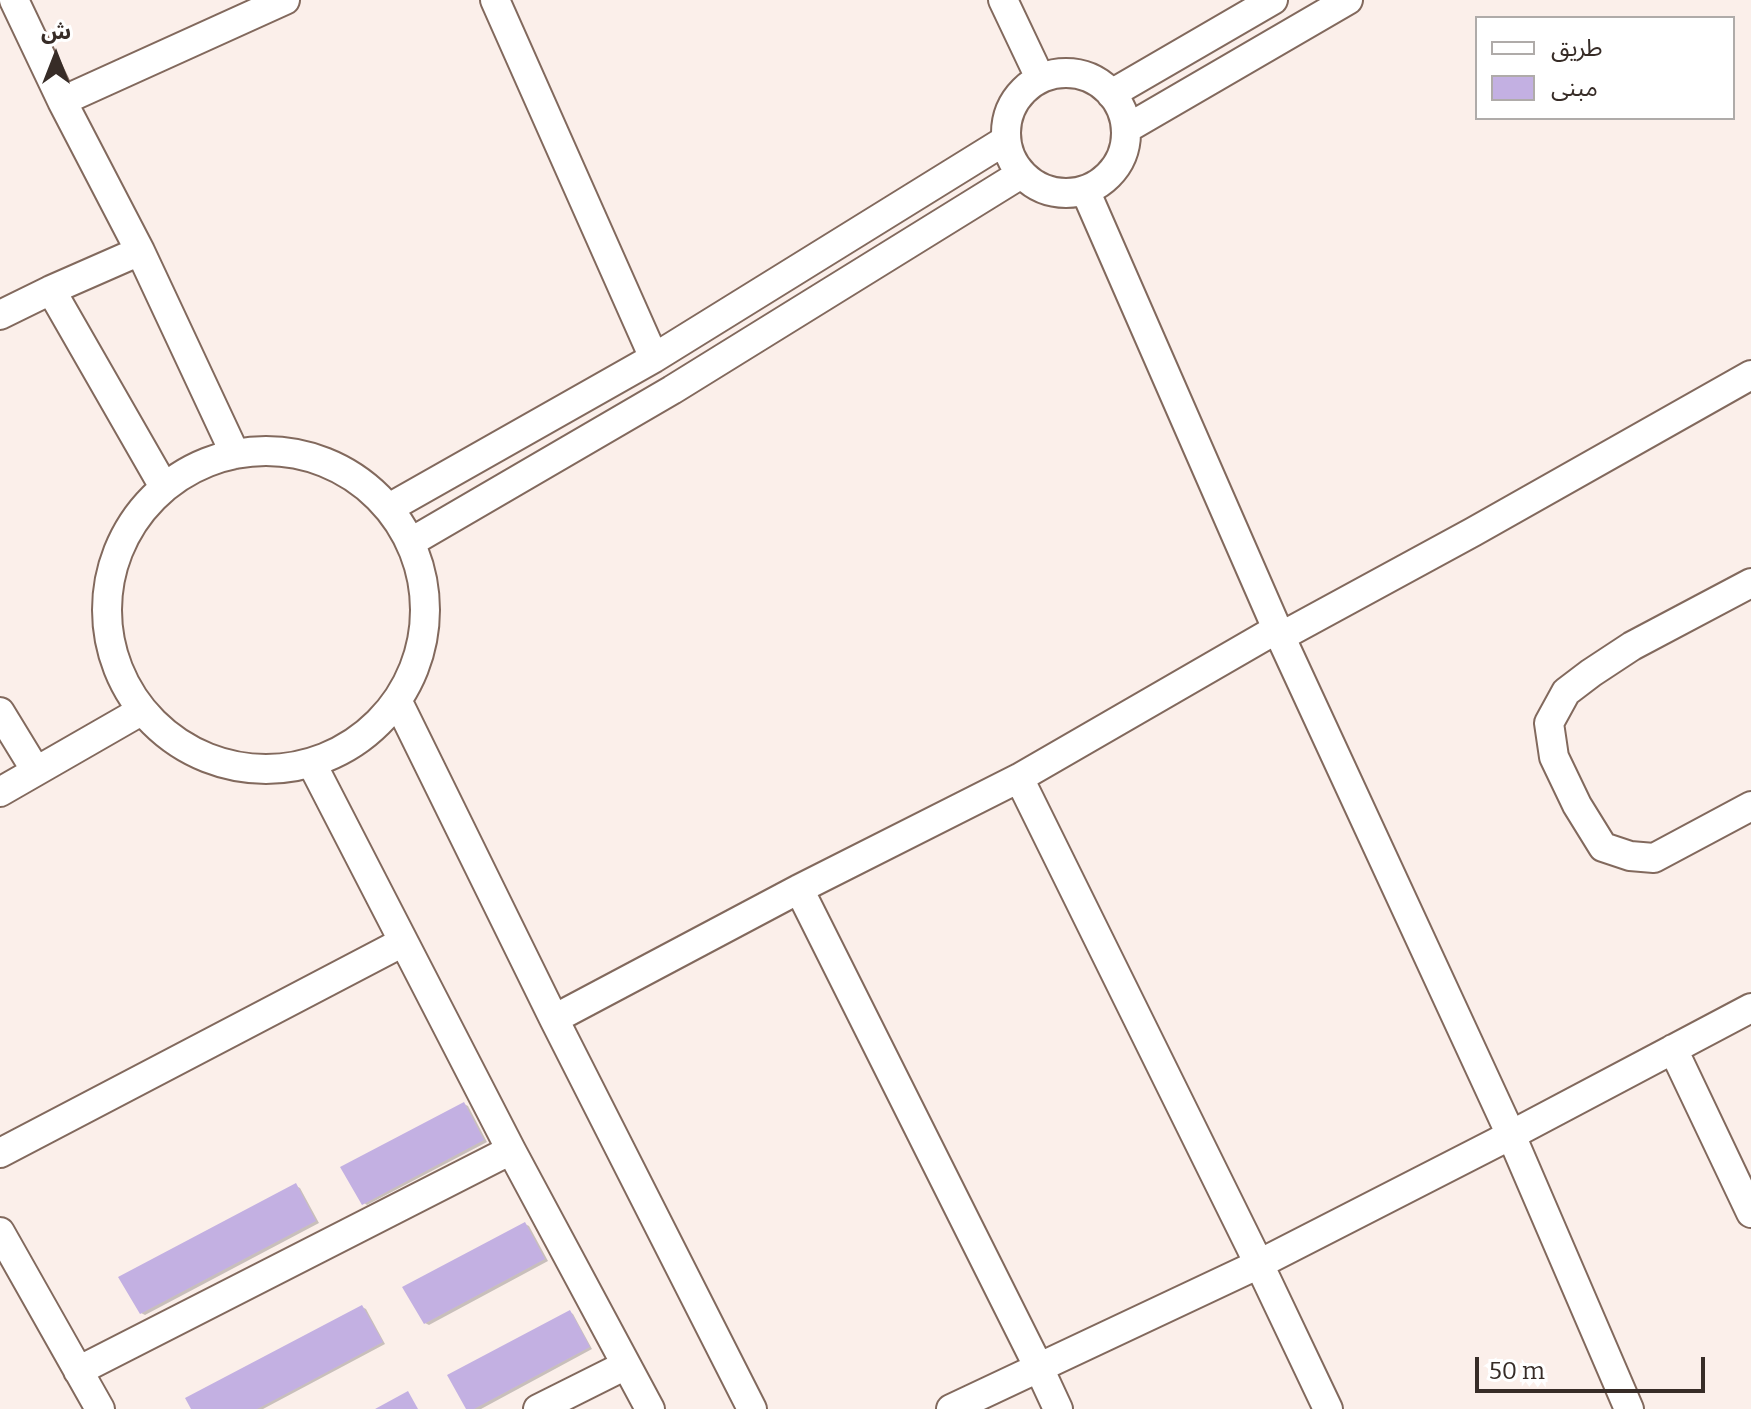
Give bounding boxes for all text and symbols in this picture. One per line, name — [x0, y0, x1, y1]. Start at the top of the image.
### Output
north arrow — [16, 16, 96, 96]
legend — [1475, 16, 1735, 120]
text: ش — [41, 18, 71, 45]
text: طريق — [1551, 34, 1603, 62]
text: مبنى — [1551, 74, 1598, 102]
scale bar — [1479, 1341, 1709, 1391]
text: 50 m — [1489, 1357, 1545, 1385]

